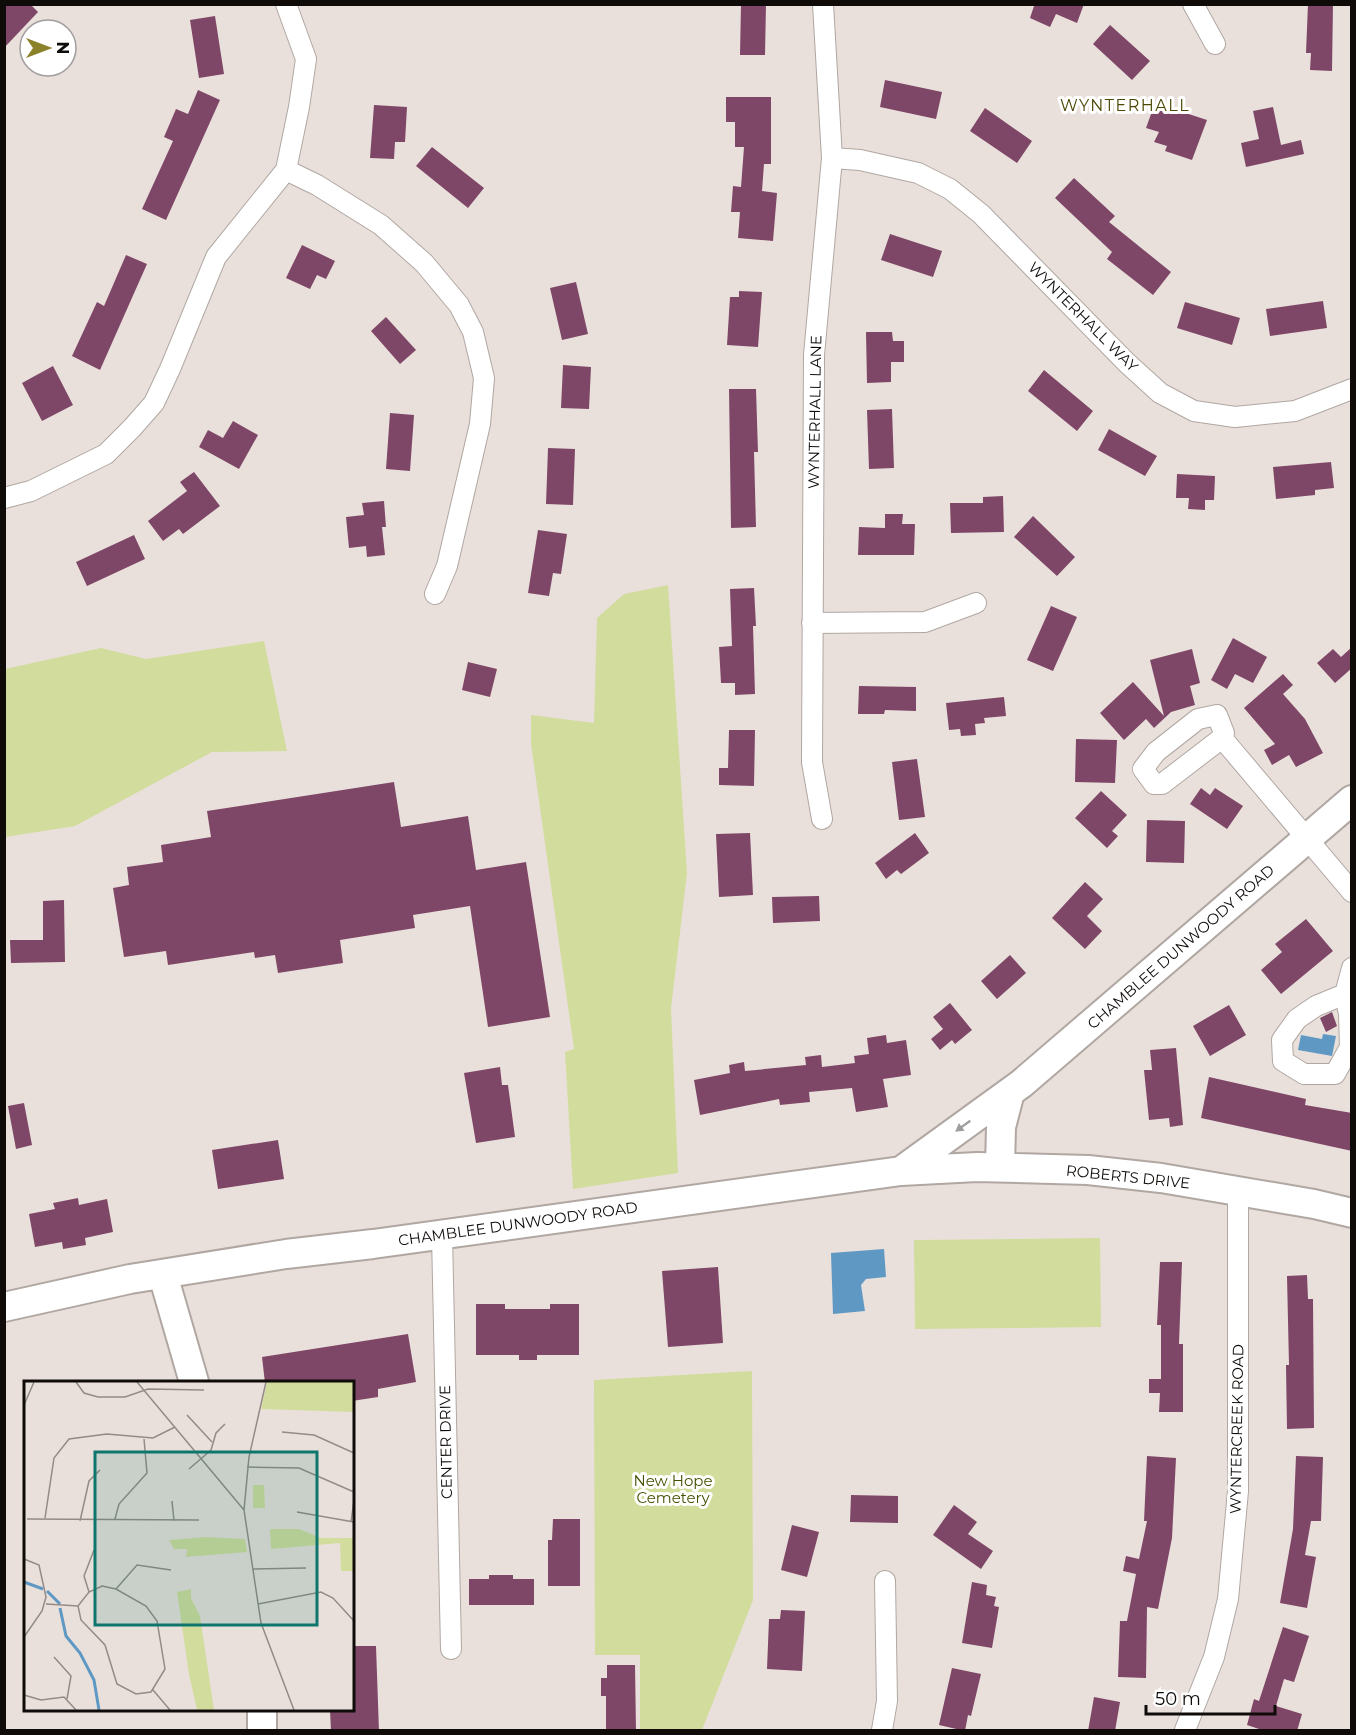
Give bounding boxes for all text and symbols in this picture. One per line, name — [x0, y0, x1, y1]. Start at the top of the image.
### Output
north arrow — [18, 18, 78, 78]
text: N — [53, 42, 72, 54]
district label: WYNTERHALL — [1060, 96, 1190, 115]
street label: WYNTERHALL WAY — [1024, 258, 1143, 376]
street label: WYNTERHALL LANE — [804, 335, 825, 489]
street label: CHAMBLEE DUNWOODY ROAD — [1083, 860, 1278, 1033]
one-way arrow — [955, 1120, 971, 1132]
street label: ROBERTS DRIVE — [1065, 1161, 1191, 1192]
street label: CHAMBLEE DUNWOODY ROAD — [397, 1197, 639, 1250]
street label: WYNTERCREEK ROAD — [1226, 1344, 1247, 1514]
inset map — [24, 1381, 354, 1711]
street label: CENTER DRIVE — [435, 1385, 456, 1499]
park label: New Hope Cemetery — [633, 1471, 713, 1507]
scale bar — [1146, 1678, 1275, 1716]
text: 50 m — [1155, 1688, 1201, 1710]

